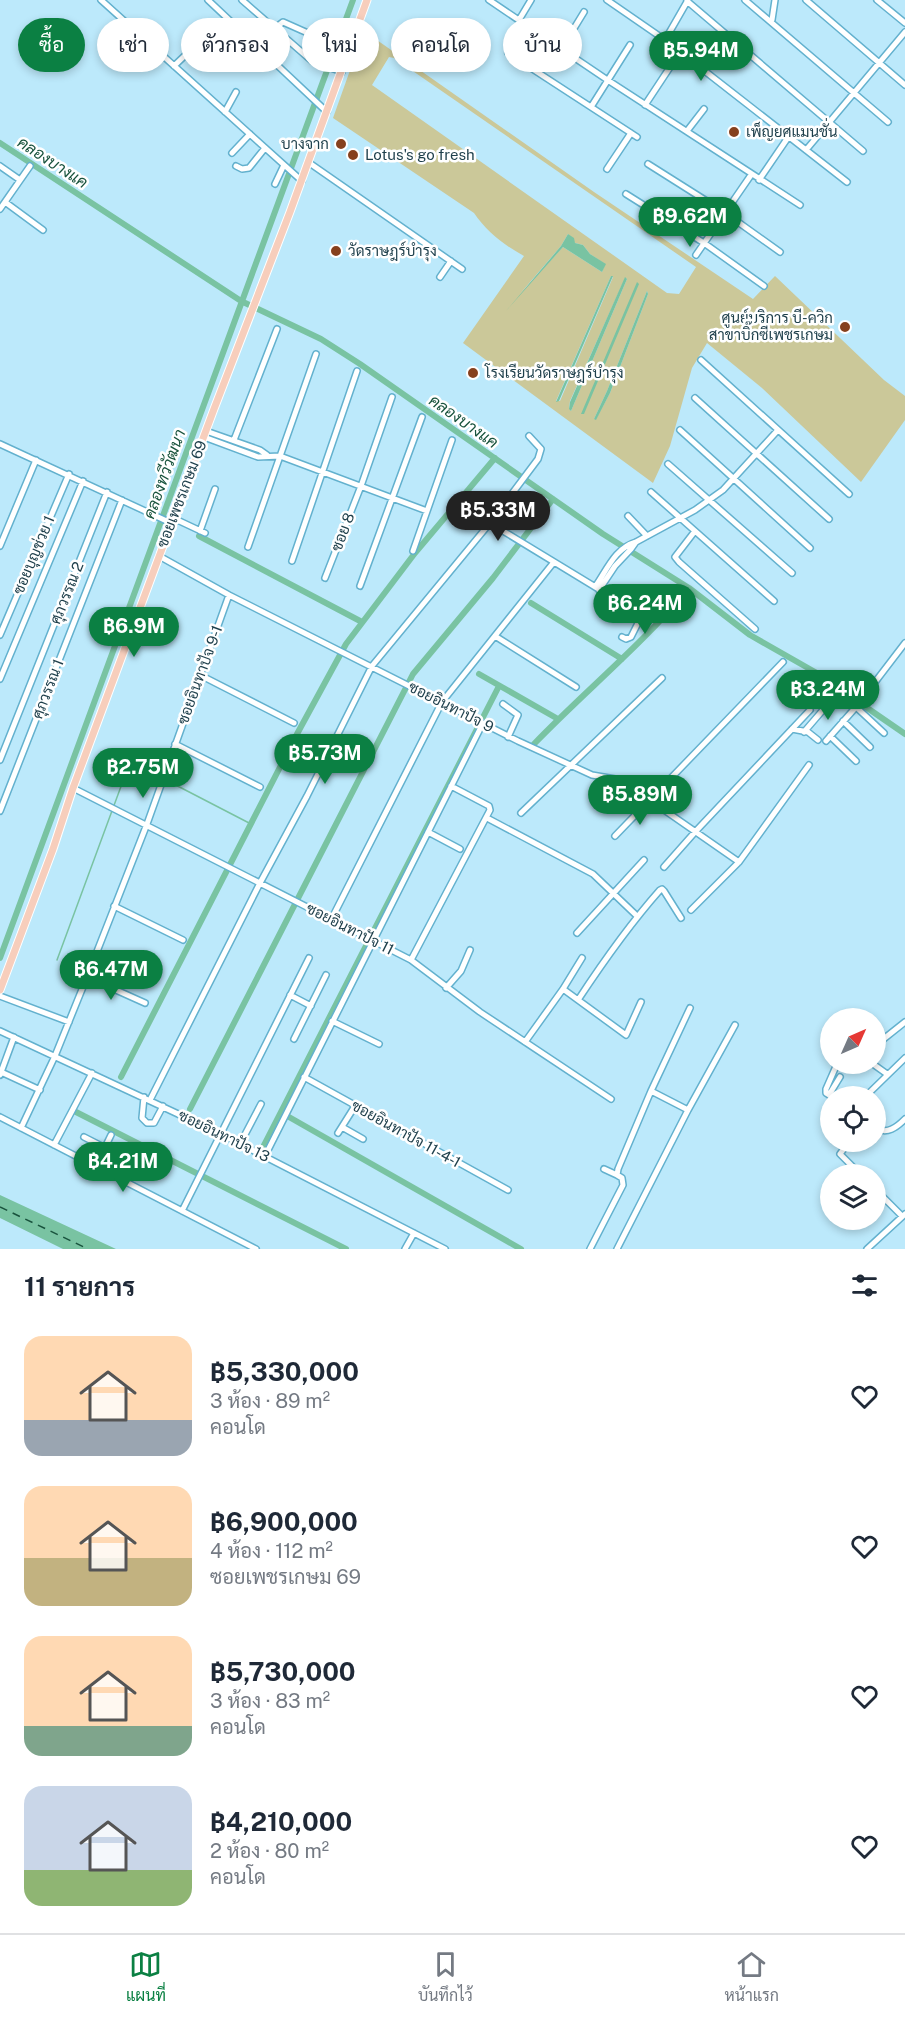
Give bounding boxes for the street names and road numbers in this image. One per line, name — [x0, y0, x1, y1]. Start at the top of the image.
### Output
street label: ซอยเพชรเกษม 69 — [153, 438, 210, 550]
street label: ซอย 8 — [327, 510, 358, 554]
street label: ซอยบุญช่วย 1 — [8, 512, 61, 598]
street label: ศุภวรรณ 2 — [46, 559, 89, 628]
street label: ซอยอินทาปัจ 9-1 — [174, 623, 225, 727]
street label: ศุภวรรณ 1 — [28, 657, 70, 722]
street label: ซอยอินทาปัจ 9 — [406, 678, 497, 735]
street label: ซอยอินทาปัจ 11 — [304, 899, 397, 958]
street label: ซอยอินทาปัจ 11-4-1 — [349, 1097, 464, 1171]
street label: ซอยอินทาปัจ 13 — [176, 1106, 273, 1165]

